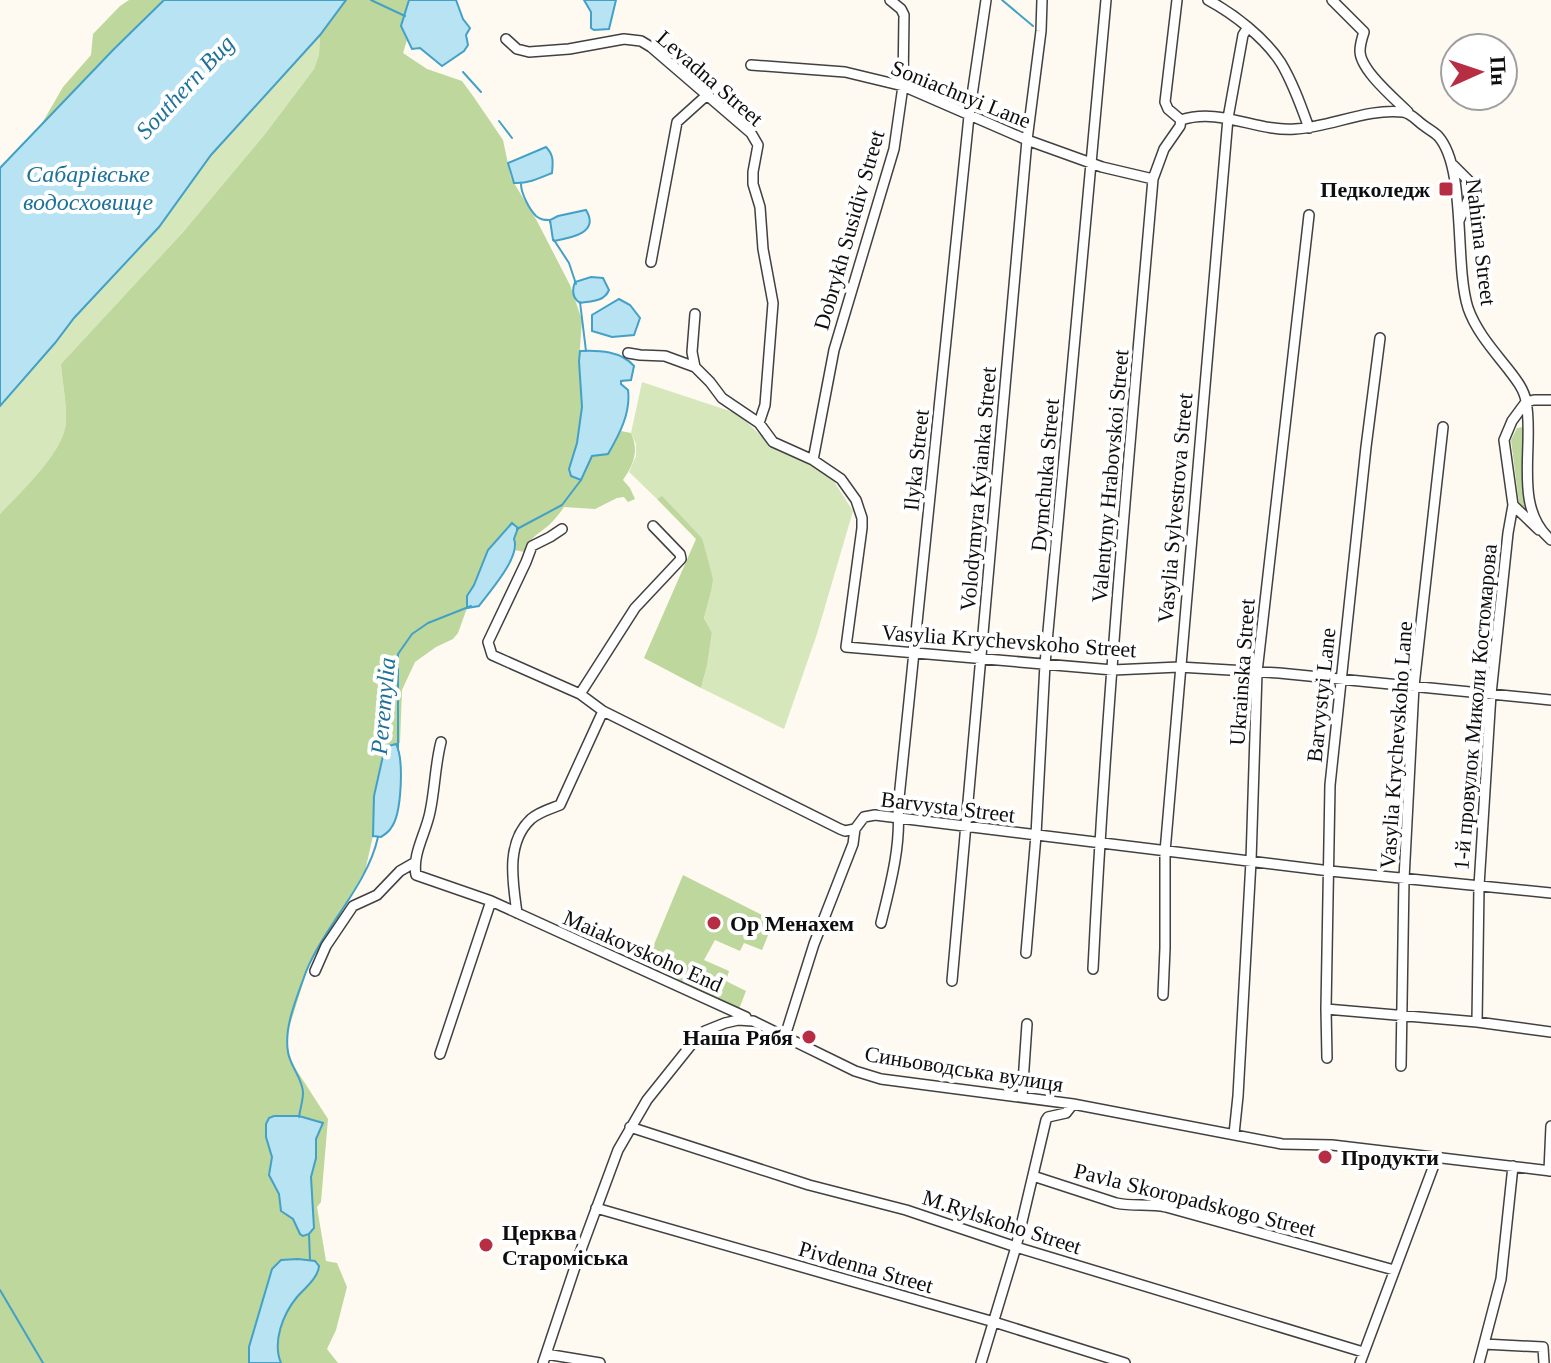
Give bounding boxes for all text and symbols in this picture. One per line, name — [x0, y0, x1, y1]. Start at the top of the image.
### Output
street label: Levadna Street — [652, 25, 768, 131]
water label: Southern Bug — [131, 30, 239, 144]
north arrow — [1439, 32, 1519, 112]
street label: Soniachnyi Lane — [887, 55, 1035, 133]
text: Пн — [1485, 55, 1512, 87]
street label: Dobrykh Susidiv Street — [809, 127, 889, 333]
water label: Сабарівське водосховище — [23, 161, 153, 215]
place label: Педколедж — [1320, 177, 1430, 202]
street label: Nahirna Street — [1461, 177, 1501, 307]
marker: Педколедж — [1437, 180, 1455, 198]
street label: Valentyny Hrabovskoi Street — [1086, 348, 1134, 604]
street label: Volodymyra Kyianka Street — [955, 366, 1001, 612]
street label: Vasylia Sylvestrova Street — [1152, 392, 1198, 624]
street label: Dymchuka Street — [1026, 398, 1064, 552]
street label: Ilyka Street — [898, 408, 934, 512]
street label: 1-й провулок Миколи Костомарова — [1448, 543, 1502, 871]
street label: Ukrainska Street — [1224, 598, 1260, 746]
street label: Vasylia Krychevskoho Street — [881, 620, 1137, 662]
street label: Vasylia Krychevskoho Lane — [1375, 620, 1417, 870]
street label: Barvystyi Lane — [1302, 627, 1340, 763]
water label: Peremylia — [366, 656, 400, 757]
street label: Barvysta Street — [879, 786, 1017, 828]
street label: Maiakovskoho End — [559, 905, 727, 997]
place label: Ор Менахем — [730, 911, 854, 936]
marker: Ор Менахем — [705, 914, 723, 932]
place label: Наша Рябя — [683, 1025, 793, 1050]
marker: Наша Рябя — [800, 1028, 818, 1046]
street label: Синьоводська вулиця — [863, 1041, 1065, 1097]
place label: Продукти — [1341, 1145, 1439, 1170]
marker: Продукти — [1316, 1148, 1334, 1166]
street label: Pavla Skoropadskogo Street — [1072, 1158, 1318, 1242]
street label: M.Rylskoho Street — [920, 1185, 1084, 1259]
place label: Церква Староміська — [502, 1220, 628, 1270]
marker: Церква Староміська — [477, 1236, 495, 1254]
street label: Pivdenna Street — [796, 1236, 936, 1298]

